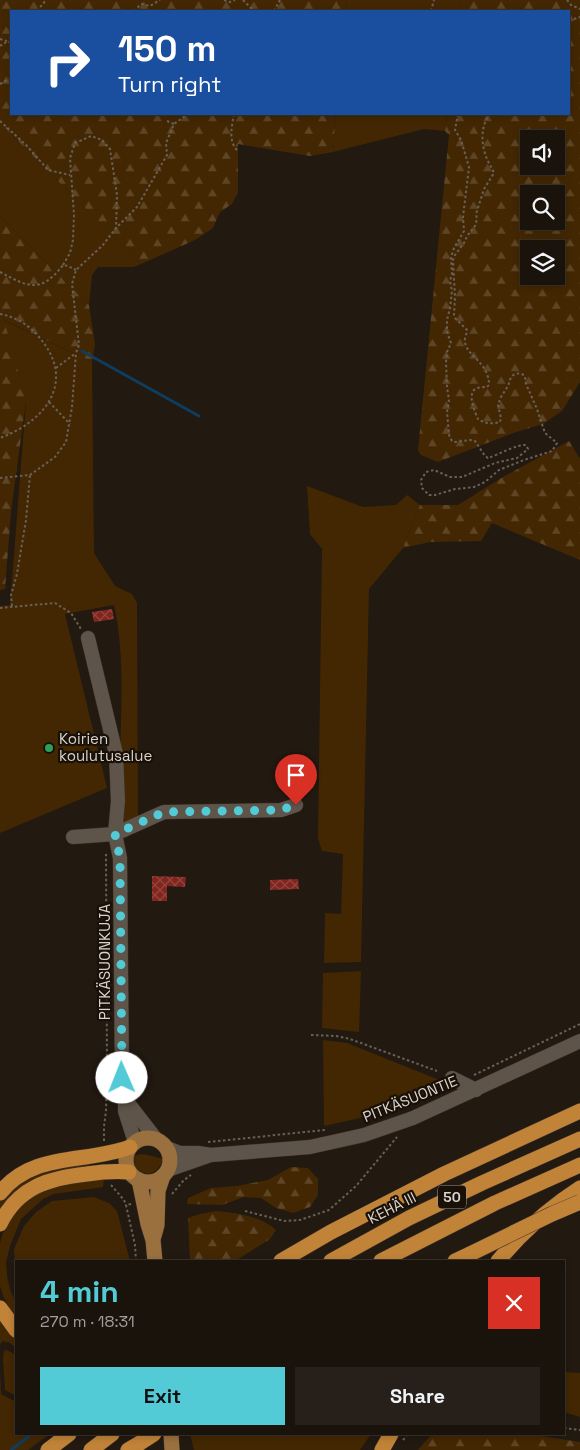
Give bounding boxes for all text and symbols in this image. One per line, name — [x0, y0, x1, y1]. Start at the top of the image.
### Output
text: 150 m — [118, 27, 216, 71]
icon: right — [35, 30, 100, 95]
text: Turn right — [118, 70, 221, 98]
map controls — [520, 130, 565, 285]
button: sound — [520, 130, 565, 175]
button: search — [520, 185, 565, 230]
button: layers — [520, 240, 565, 285]
place label: Koirien koulutusalue — [59, 729, 152, 765]
marker: Koirien koulutusalue — [43, 742, 55, 754]
pin — [275, 754, 317, 805]
icon: arrive — [282, 761, 310, 789]
street label: PITKÄSUONKUJA — [95, 903, 114, 1020]
position arrow — [95, 1051, 147, 1103]
street label: PITKÄSUONTIE — [360, 1071, 460, 1126]
road number: 50 — [438, 1186, 466, 1208]
street label: KEHÄ III — [365, 1187, 419, 1228]
text: 4 min — [40, 1272, 119, 1311]
button: close — [488, 1277, 540, 1329]
text: 270 m · 18:31 — [40, 1311, 135, 1332]
button: Exit — [40, 1367, 285, 1425]
button: Share — [295, 1367, 540, 1425]

